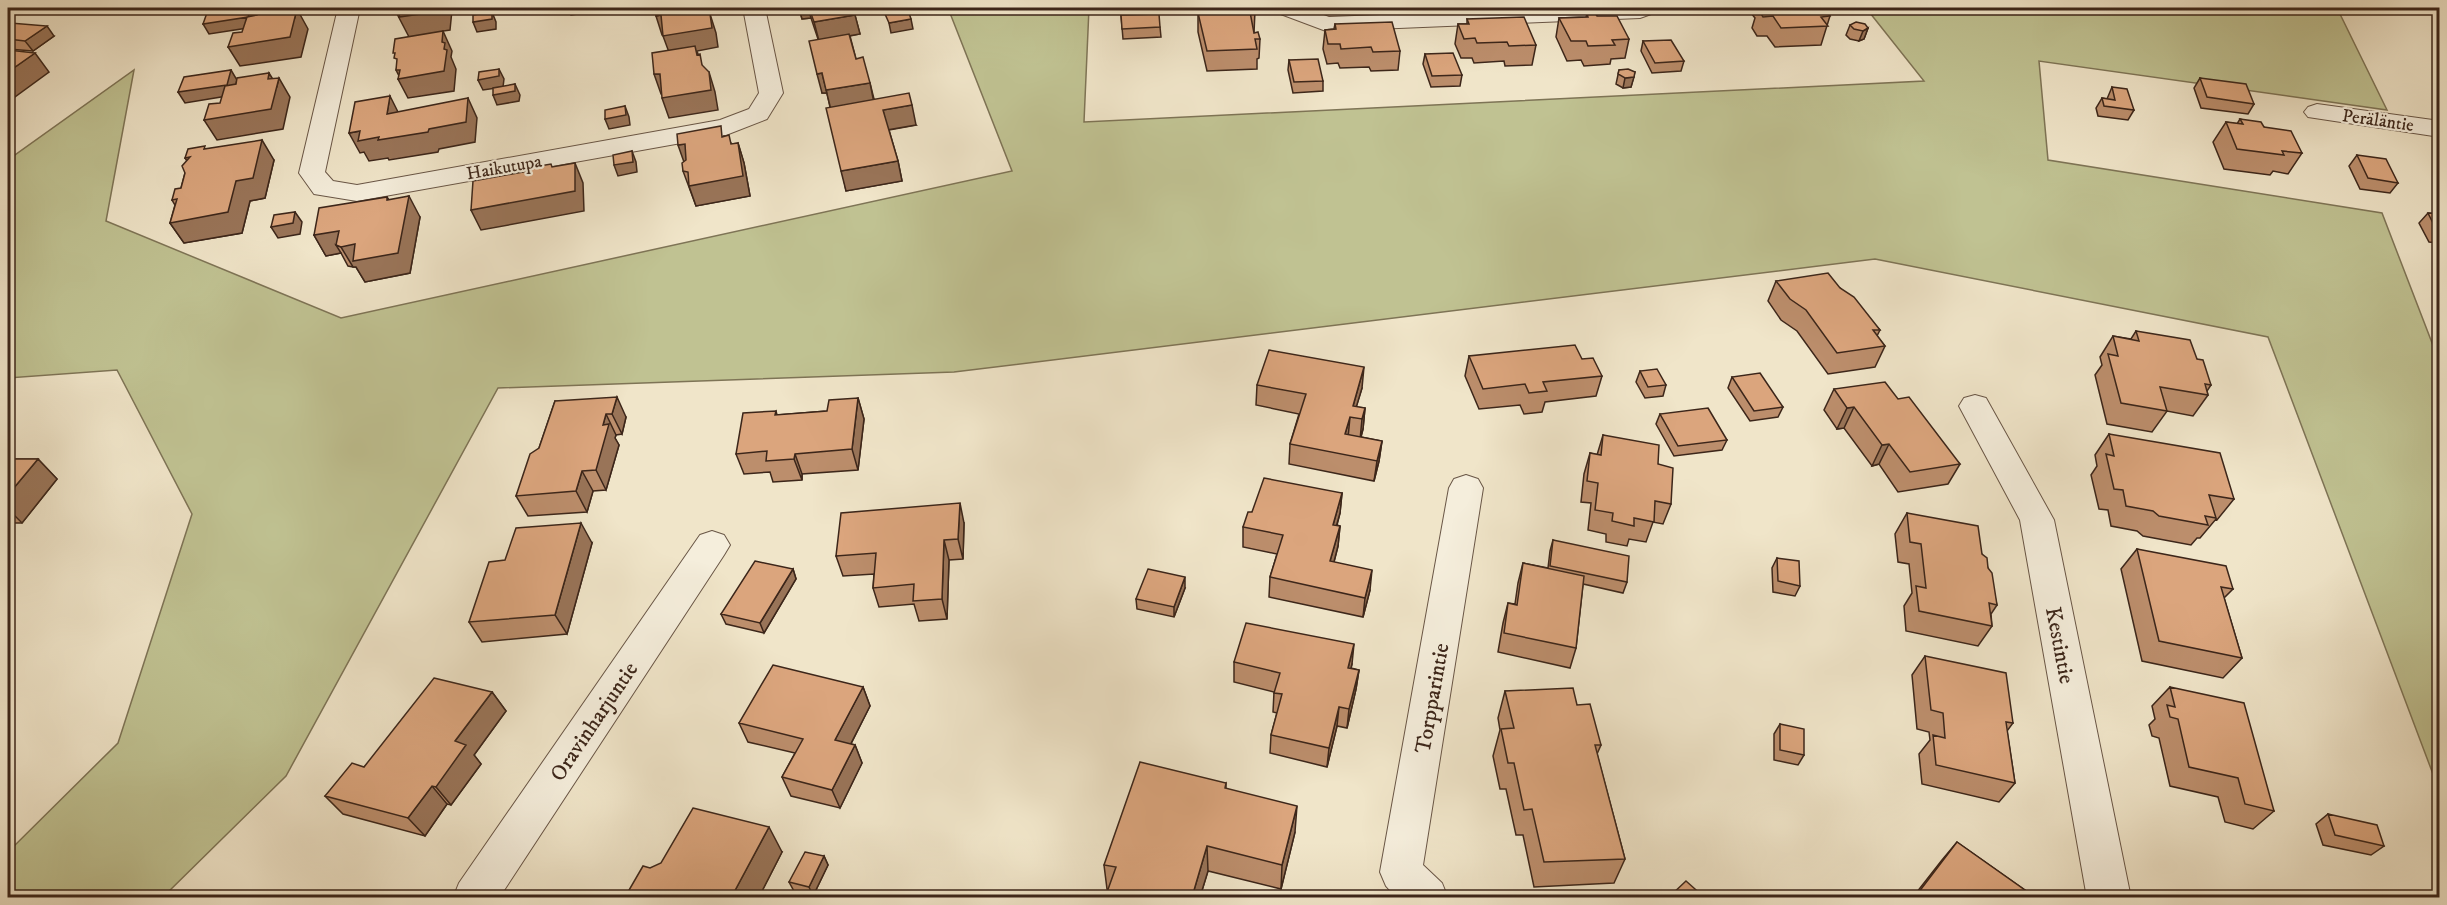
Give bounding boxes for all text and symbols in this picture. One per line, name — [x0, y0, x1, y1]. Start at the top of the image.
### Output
street label: Peräläntie — [2341, 105, 2415, 137]
street label: Haikutupa — [465, 150, 544, 185]
street label: Kestintie — [2039, 605, 2080, 686]
street label: Torpparintie — [1409, 641, 1455, 756]
street label: Oravinharjuntie — [544, 657, 644, 787]

